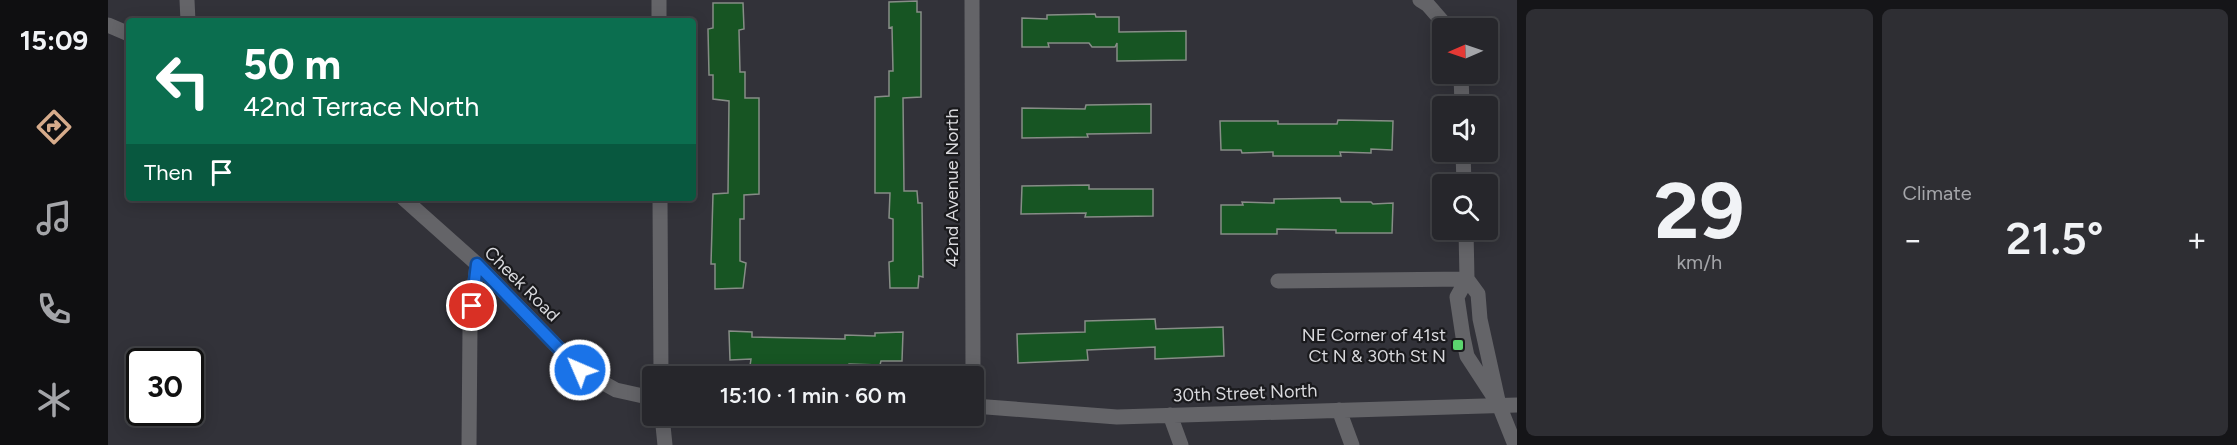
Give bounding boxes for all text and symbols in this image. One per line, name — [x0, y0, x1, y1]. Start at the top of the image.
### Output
north arrow — [1432, 18, 1498, 84]
map controls — [1432, 18, 1498, 240]
text: 15:09 — [20, 24, 88, 57]
text: 50 m — [243, 39, 341, 90]
icon: left — [144, 42, 222, 120]
text: 42nd Terrace North — [243, 90, 479, 123]
button: sound — [1432, 96, 1498, 162]
icon: directions — [33, 106, 75, 148]
street label: 42nd Avenue North — [941, 109, 963, 267]
icon: arrive — [205, 156, 238, 189]
text: Then — [144, 159, 193, 186]
text: 29 — [1654, 164, 1744, 258]
button: search — [1432, 174, 1498, 240]
text: Climate — [1903, 181, 1972, 205]
icon: music — [33, 197, 75, 239]
text: 21.5° — [2006, 211, 2104, 265]
text: − — [1903, 220, 1923, 259]
text: + — [2186, 220, 2207, 259]
street label: Cheek Road — [480, 242, 564, 326]
text: km/h — [1676, 250, 1722, 274]
pin — [446, 280, 497, 331]
icon: phone — [33, 288, 75, 330]
icon: arrive — [455, 289, 488, 322]
place label: NE Corner of 41st Ct N & 30th St N — [1302, 324, 1446, 367]
position arrow — [548, 338, 612, 402]
marker: NE Corner of 41st Ct N & 30th St N — [1451, 338, 1465, 352]
speed limit sign: 30 — [126, 348, 204, 426]
icon: climate — [33, 379, 75, 421]
street label: 30th Street North — [1172, 379, 1318, 407]
text: 15:10 · 1 min · 60 m — [720, 382, 906, 409]

